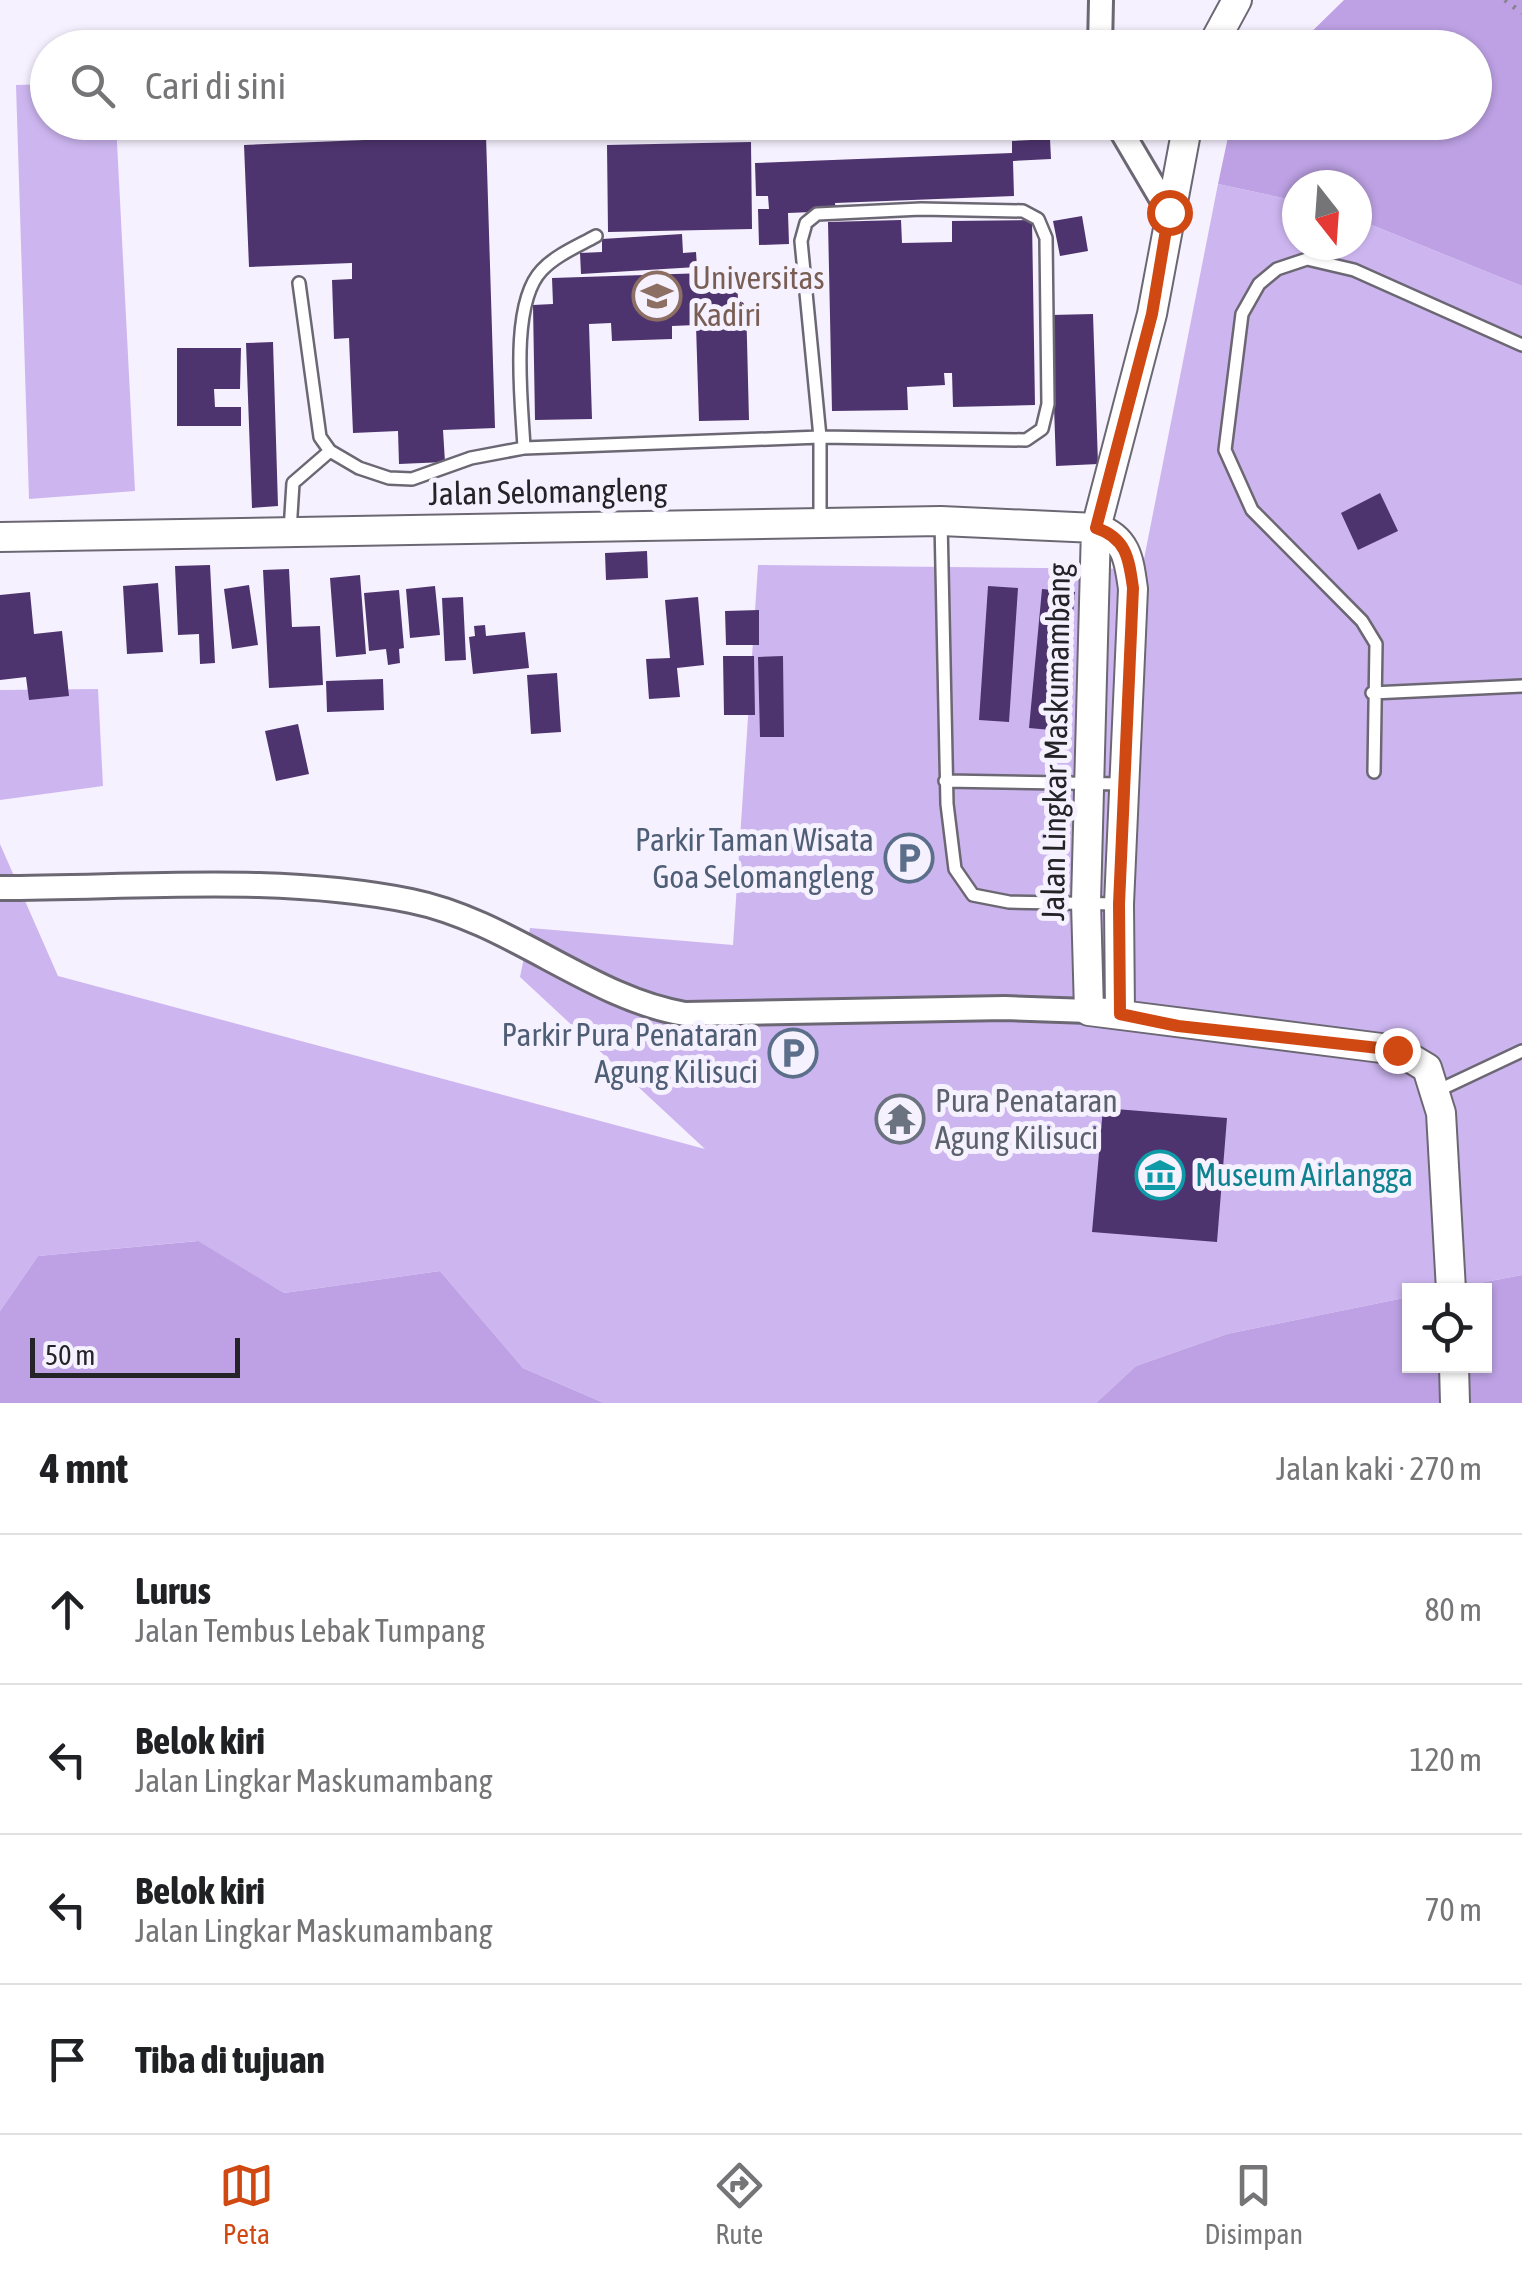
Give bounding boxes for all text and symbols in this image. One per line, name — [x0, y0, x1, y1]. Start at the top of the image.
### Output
search box — [30, 30, 1492, 140]
icon: search — [65, 58, 120, 113]
text: Cari di sini — [145, 64, 286, 107]
north arrow — [1282, 170, 1372, 260]
route start — [1147, 190, 1193, 236]
place label: Universitas Kadiri — [692, 259, 825, 333]
school or university icon: Universitas Kadiri — [631, 270, 683, 322]
street label: Jalan Selomangleng — [428, 471, 668, 512]
street label: Jalan Lingkar Maskumambang — [1034, 563, 1077, 921]
place label: Parkir Taman Wisata Goa Selomangleng — [635, 821, 874, 895]
parking icon: Parkir Taman Wisata Goa Selomangleng — [883, 832, 935, 884]
place label: Parkir Pura Penataran Agung Kilisuci — [502, 1016, 758, 1090]
parking icon: Parkir Pura Penataran Agung Kilisuci — [767, 1027, 819, 1079]
route end — [1375, 1028, 1421, 1074]
place label: Pura Penataran Agung Kilisuci — [935, 1082, 1118, 1156]
temple icon: Pura Penataran Agung Kilisuci — [874, 1093, 926, 1145]
museum icon: Museum Airlangga — [1134, 1149, 1186, 1201]
place label: Museum Airlangga — [1195, 1156, 1413, 1193]
map controls — [1402, 1283, 1492, 1373]
button: locate — [1402, 1283, 1492, 1373]
scale bar — [30, 1333, 240, 1378]
text: 50 m — [45, 1339, 95, 1371]
text: 4 mnt — [40, 1444, 128, 1492]
text: Jalan kaki · 270 m — [1276, 1450, 1482, 1487]
text: Lurus — [135, 1569, 211, 1612]
icon: ahead — [40, 1582, 95, 1637]
text: 80 m — [1424, 1591, 1482, 1628]
text: Jalan Tembus Lebak Tumpang — [135, 1612, 485, 1649]
text: Belok kiri — [135, 1719, 265, 1762]
icon: left — [40, 1732, 95, 1787]
text: 120 m — [1409, 1741, 1482, 1778]
text: Jalan Lingkar Maskumambang — [135, 1762, 493, 1799]
text: Belok kiri — [135, 1869, 265, 1912]
icon: left — [40, 1882, 95, 1937]
text: 70 m — [1424, 1891, 1482, 1928]
text: Jalan Lingkar Maskumambang — [135, 1912, 493, 1949]
icon: arrive — [40, 2032, 95, 2087]
text: Tiba di tujuan — [135, 2038, 325, 2081]
tab: Peta — [219, 2158, 274, 2250]
tab: Rute — [712, 2158, 767, 2250]
tab: Disimpan — [1205, 2158, 1303, 2250]

